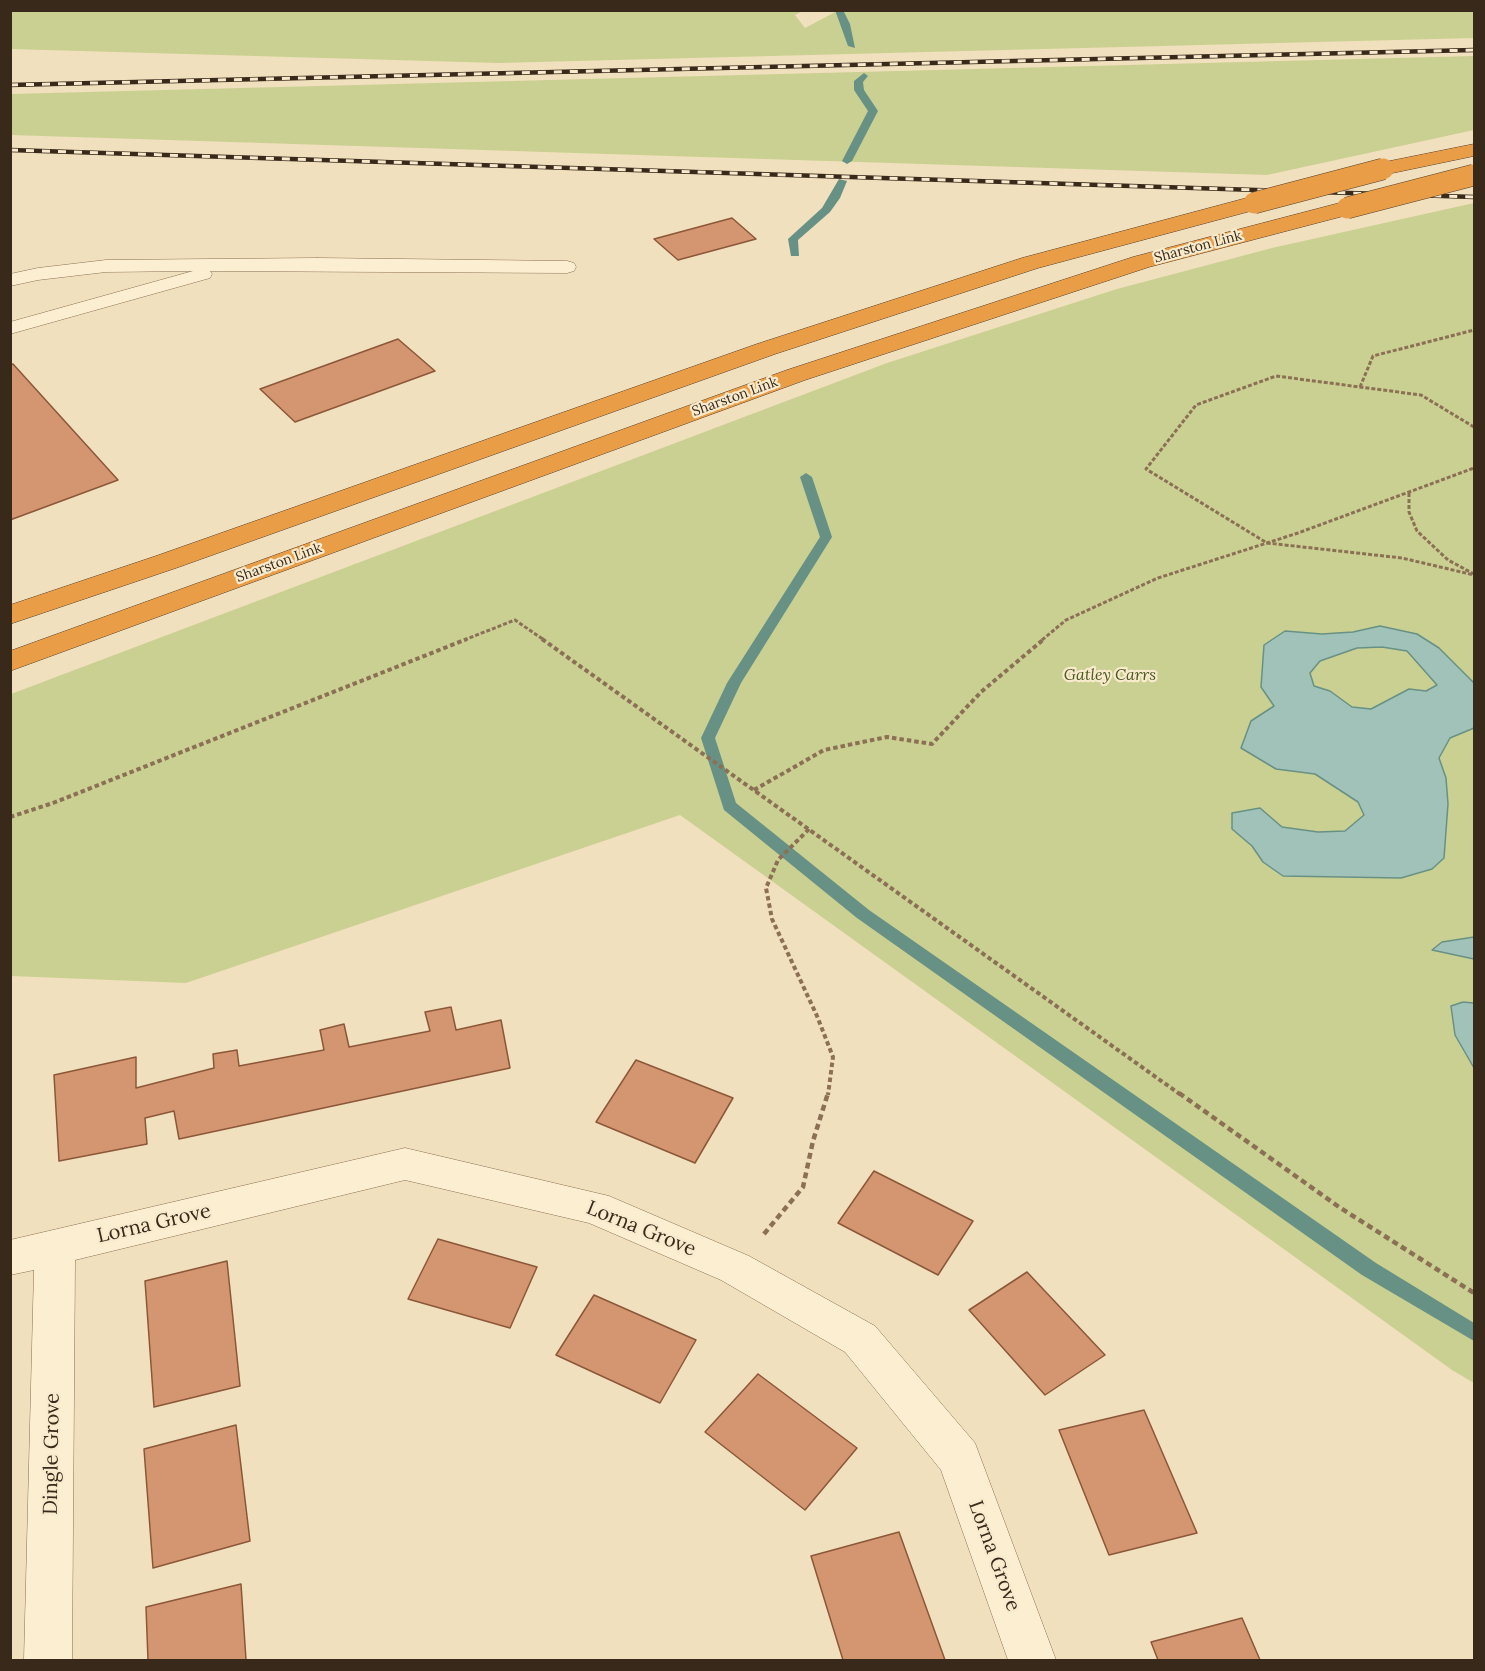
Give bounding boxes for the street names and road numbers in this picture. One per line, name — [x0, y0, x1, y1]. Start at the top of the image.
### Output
street label: Sharston Link — [1152, 227, 1244, 267]
street label: Sharston Link — [690, 374, 780, 420]
street label: Sharston Link — [234, 540, 324, 586]
street label: Lorna Grove — [583, 1196, 699, 1262]
street label: Lorna Grove — [95, 1199, 213, 1249]
street label: Dingle Grove — [39, 1393, 65, 1515]
street label: Lorna Grove — [963, 1497, 1025, 1615]

